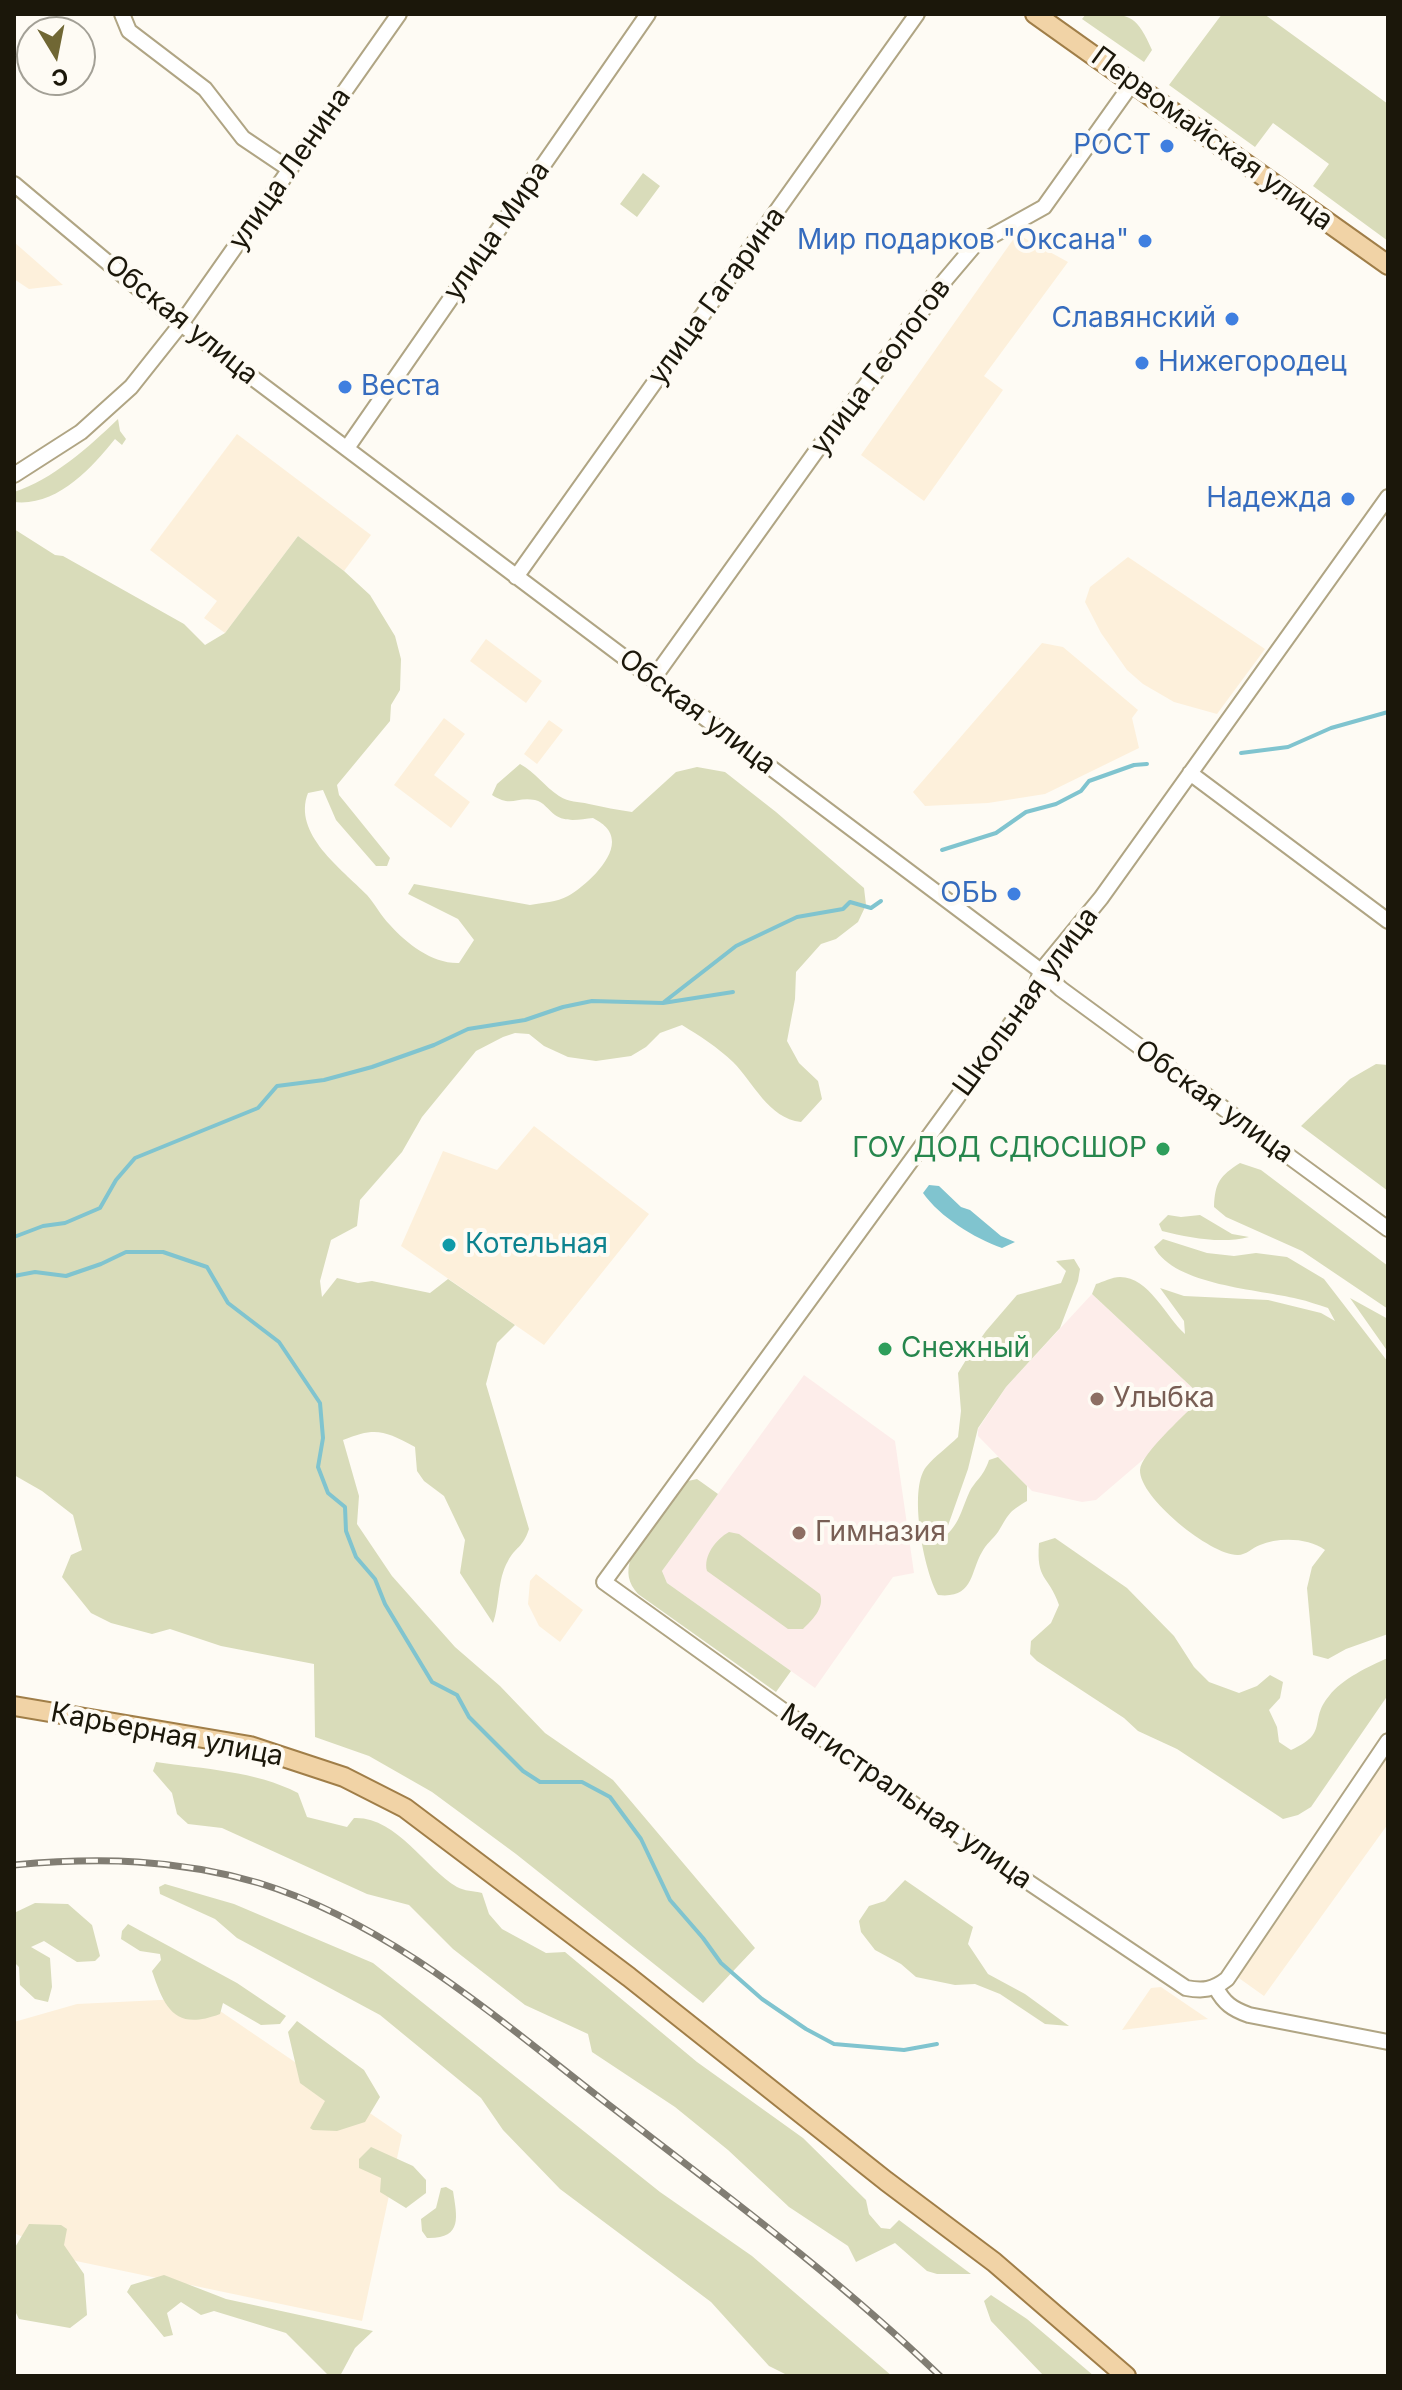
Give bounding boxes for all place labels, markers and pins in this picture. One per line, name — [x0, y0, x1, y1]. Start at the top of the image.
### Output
place label: РОСТ — [1073, 129, 1151, 163]
marker: РОСТ — [1158, 137, 1176, 155]
place label: Мир подарков "Оксана" — [797, 224, 1129, 258]
marker: Мир подарков "Оксана" — [1136, 232, 1154, 250]
place label: Славянский — [1052, 302, 1216, 336]
marker: Славянский — [1223, 310, 1241, 328]
place label: Нижегородец — [1158, 346, 1347, 380]
marker: Нижегородец — [1133, 354, 1151, 372]
place label: Веста — [361, 370, 440, 404]
marker: Веста — [336, 378, 354, 396]
place label: Надежда — [1206, 482, 1332, 516]
marker: Надежда — [1339, 490, 1357, 508]
place label: ОБЬ — [940, 877, 998, 911]
marker: ОБЬ — [1005, 885, 1023, 903]
place label: ГОУ ДОД СДЮСШОР — [852, 1132, 1147, 1166]
marker: ГОУ ДОД СДЮСШОР — [1154, 1140, 1172, 1158]
place label: Котельная — [465, 1228, 608, 1262]
marker: Котельная — [440, 1236, 458, 1254]
place label: Снежный — [901, 1332, 1030, 1366]
marker: Снежный — [876, 1340, 894, 1358]
place label: Улыбка — [1113, 1382, 1215, 1416]
marker: Улыбка — [1088, 1390, 1106, 1408]
place label: Гимназия — [815, 1516, 946, 1550]
marker: Гимназия — [790, 1524, 808, 1542]

